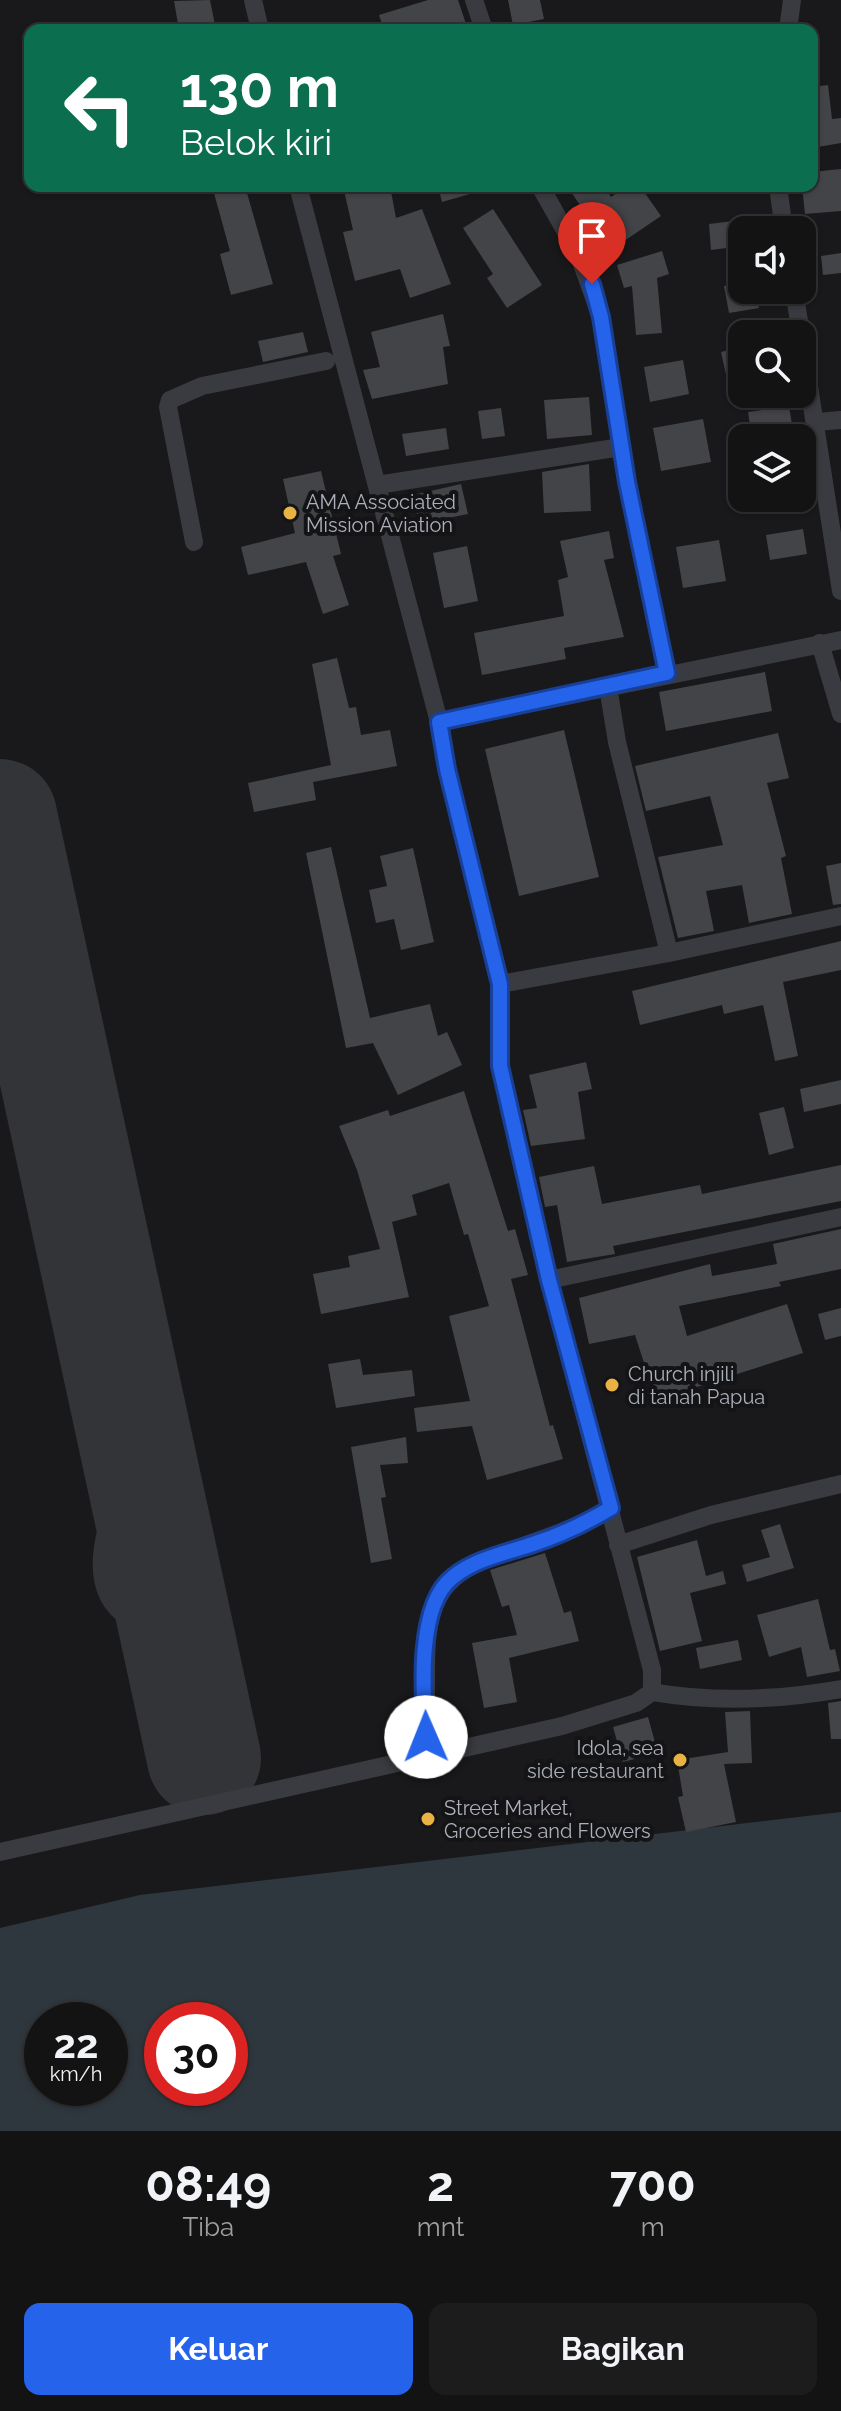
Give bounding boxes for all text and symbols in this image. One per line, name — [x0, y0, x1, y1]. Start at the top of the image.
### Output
text: 130 m — [180, 54, 339, 120]
icon: left — [48, 56, 152, 160]
text: Belok kiri — [180, 121, 332, 163]
pin — [558, 202, 626, 284]
icon: arrive — [570, 214, 614, 258]
map controls — [728, 216, 816, 512]
button: sound — [728, 216, 816, 304]
button: search — [728, 320, 816, 408]
button: layers — [728, 424, 816, 512]
place label: AMA Associated Mission Aviation — [306, 490, 456, 537]
marker: AMA Associated Mission Aviation — [281, 504, 299, 522]
place label: Church injili di tanah Papua — [628, 1362, 765, 1409]
marker: Church injili di tanah Papua — [603, 1376, 621, 1394]
position arrow — [384, 1695, 468, 1779]
place label: Idola, sea side restaurant — [527, 1736, 664, 1783]
marker: Idola, sea side restaurant — [671, 1751, 689, 1769]
place label: Street Market, Groceries and Flowers — [444, 1796, 651, 1843]
marker: Street Market, Groceries and Flowers — [419, 1810, 437, 1828]
speed limit sign: 30 — [144, 2002, 248, 2106]
text: 22 — [53, 2020, 99, 2067]
text: km/h — [50, 2062, 102, 2086]
text: 08:49 — [145, 2156, 271, 2212]
text: 2 — [427, 2156, 454, 2212]
text: 700 — [610, 2156, 696, 2212]
text: Tiba — [182, 2212, 234, 2242]
text: mnt — [417, 2212, 464, 2242]
text: m — [641, 2212, 665, 2242]
button: Keluar — [24, 2303, 413, 2395]
button: Bagikan — [429, 2303, 817, 2395]

